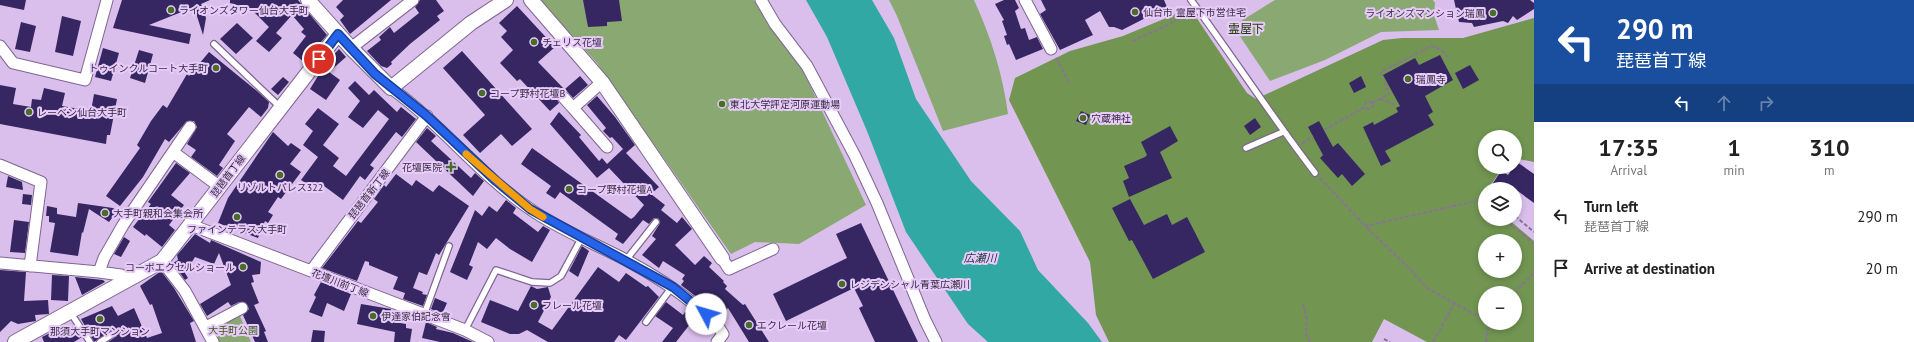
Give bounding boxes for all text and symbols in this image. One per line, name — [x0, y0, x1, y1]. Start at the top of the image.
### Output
place label: ライオンズタワー仙台大手町 — [179, 4, 309, 17]
marker: ライオンズタワー仙台大手町 — [166, 5, 176, 15]
place label: 仙台市 霊屋下市営住宅 — [1143, 6, 1246, 19]
marker: 仙台市 霊屋下市営住宅 — [1130, 7, 1140, 17]
place label: ライオンズマンション瑞鳳 — [1365, 7, 1485, 20]
marker: ライオンズマンション瑞鳳 — [1488, 8, 1498, 18]
text: 290 m — [1616, 10, 1693, 47]
icon: left — [1550, 16, 1602, 68]
district label: 霊屋下 — [1228, 21, 1264, 36]
place label: チェリス花壇 — [542, 36, 602, 49]
marker: チェリス花壇 — [529, 37, 539, 47]
pin — [302, 42, 336, 76]
icon: arrive — [308, 48, 330, 70]
text: 琵琶首丁線 — [1616, 49, 1706, 72]
place label: トゥインクルコート大手町 — [89, 62, 208, 75]
marker: トゥインクルコート大手町 — [211, 63, 221, 73]
place label: 瑞鳳寺 — [1416, 73, 1446, 86]
marker: 瑞鳳寺 — [1403, 74, 1413, 84]
place label: コープ野村花壇B — [490, 87, 565, 100]
marker: コープ野村花壇B — [477, 88, 487, 98]
icon: left — [1671, 92, 1693, 114]
icon: ahead — [1713, 92, 1735, 114]
icon: right — [1755, 92, 1777, 114]
place label: 東北大学評定河原運動場 — [730, 98, 840, 111]
marker: 東北大学評定河原運動場 — [717, 99, 727, 109]
place label: レーベン仙台大手町 — [37, 106, 127, 119]
marker: レーベン仙台大手町 — [24, 107, 34, 117]
place label: 穴蔵神社 — [1091, 112, 1131, 125]
marker: 穴蔵神社 — [1078, 113, 1088, 123]
map controls — [1478, 130, 1522, 330]
button: search — [1478, 130, 1522, 174]
text: 17:35 — [1598, 132, 1659, 163]
text: 1 — [1727, 132, 1741, 163]
text: 310 — [1809, 132, 1850, 163]
street label: 琵琶首丁線 — [208, 152, 248, 200]
place label: 花壇医院 — [402, 161, 442, 174]
marker: 花壇医院 — [445, 161, 457, 173]
text: Arrival — [1611, 162, 1647, 179]
text: min — [1723, 162, 1745, 179]
text: m — [1824, 162, 1835, 179]
street label: 琵琶首新丁線 — [345, 166, 393, 222]
marker: リゾルトパレス322 — [275, 170, 285, 180]
place label: リゾルトパレス322 — [237, 181, 323, 194]
button: layers — [1478, 182, 1522, 226]
place label: コープ野村花壇A — [577, 183, 652, 196]
marker: コープ野村花壇A — [564, 184, 574, 194]
text: Turn left — [1584, 197, 1638, 216]
icon: left — [1550, 205, 1572, 227]
place label: 大手町親和会集会所 — [113, 207, 203, 220]
text: 290 m — [1857, 207, 1898, 226]
marker: 大手町親和会集会所 — [100, 208, 110, 218]
marker: ファインテラス大手町 — [232, 212, 242, 222]
text: 琵琶首丁線 — [1584, 218, 1649, 235]
place label: ファインテラス大手町 — [187, 223, 287, 236]
button: + — [1478, 234, 1522, 278]
water label: 広瀬川 — [964, 251, 997, 265]
icon: arrive — [1550, 257, 1572, 279]
text: Arrive at destination — [1584, 259, 1715, 278]
text: 20 m — [1865, 259, 1898, 278]
place label: コーポエクセルショール — [125, 261, 235, 274]
marker: コーポエクセルショール — [238, 262, 248, 272]
street label: 花壇川前丁線 — [310, 266, 370, 300]
place label: レジデンシャル青葉広瀬川 — [850, 278, 970, 291]
marker: レジデンシャル青葉広瀬川 — [837, 279, 847, 289]
button: − — [1478, 286, 1522, 330]
position arrow — [685, 293, 727, 335]
place label: フレール花壇 — [542, 299, 602, 312]
marker: フレール花壇 — [529, 300, 539, 310]
place label: 伊達家伯記念會 — [381, 310, 451, 323]
marker: 伊達家伯記念會 — [368, 311, 378, 321]
marker: 那須大手町マンション — [95, 314, 105, 324]
place label: エクレール花壇 — [757, 319, 827, 332]
marker: エクレール花壇 — [744, 320, 754, 330]
park label: 大手町公園 — [208, 324, 258, 337]
place label: 那須大手町マンション — [50, 325, 150, 338]

